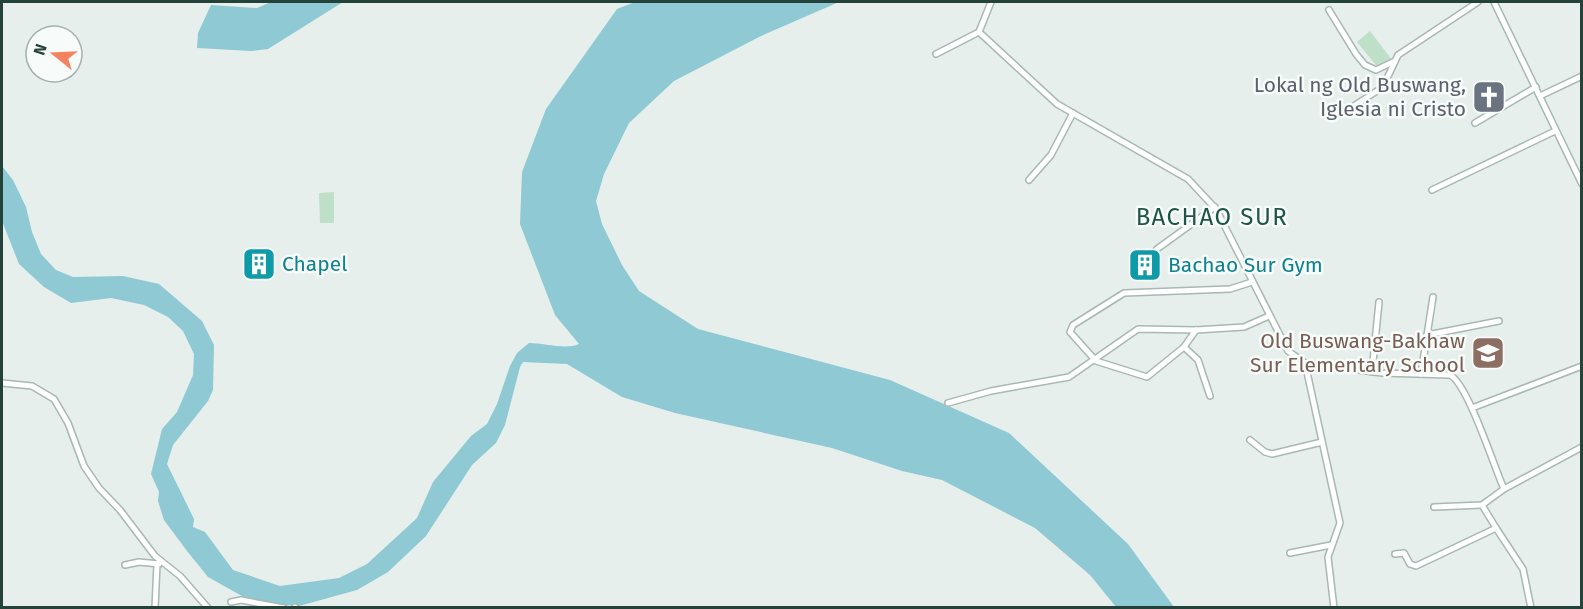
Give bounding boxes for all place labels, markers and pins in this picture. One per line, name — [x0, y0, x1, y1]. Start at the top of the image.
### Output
place label: Lokal ng Old Buswang, Iglesia ni Cristo — [1254, 72, 1466, 122]
church icon: Lokal ng Old Buswang, Iglesia ni Cristo — [1471, 79, 1507, 115]
building icon: Chapel — [241, 246, 277, 282]
building icon: Bachao Sur Gym — [1127, 247, 1163, 283]
place label: Chapel — [282, 251, 347, 277]
place label: Bachao Sur Gym — [1168, 252, 1323, 278]
place label: Old Buswang-Bakhaw Sur Elementary School — [1250, 328, 1465, 378]
school or university icon: Old Buswang-Bakhaw Sur Elementary School — [1470, 335, 1506, 371]

